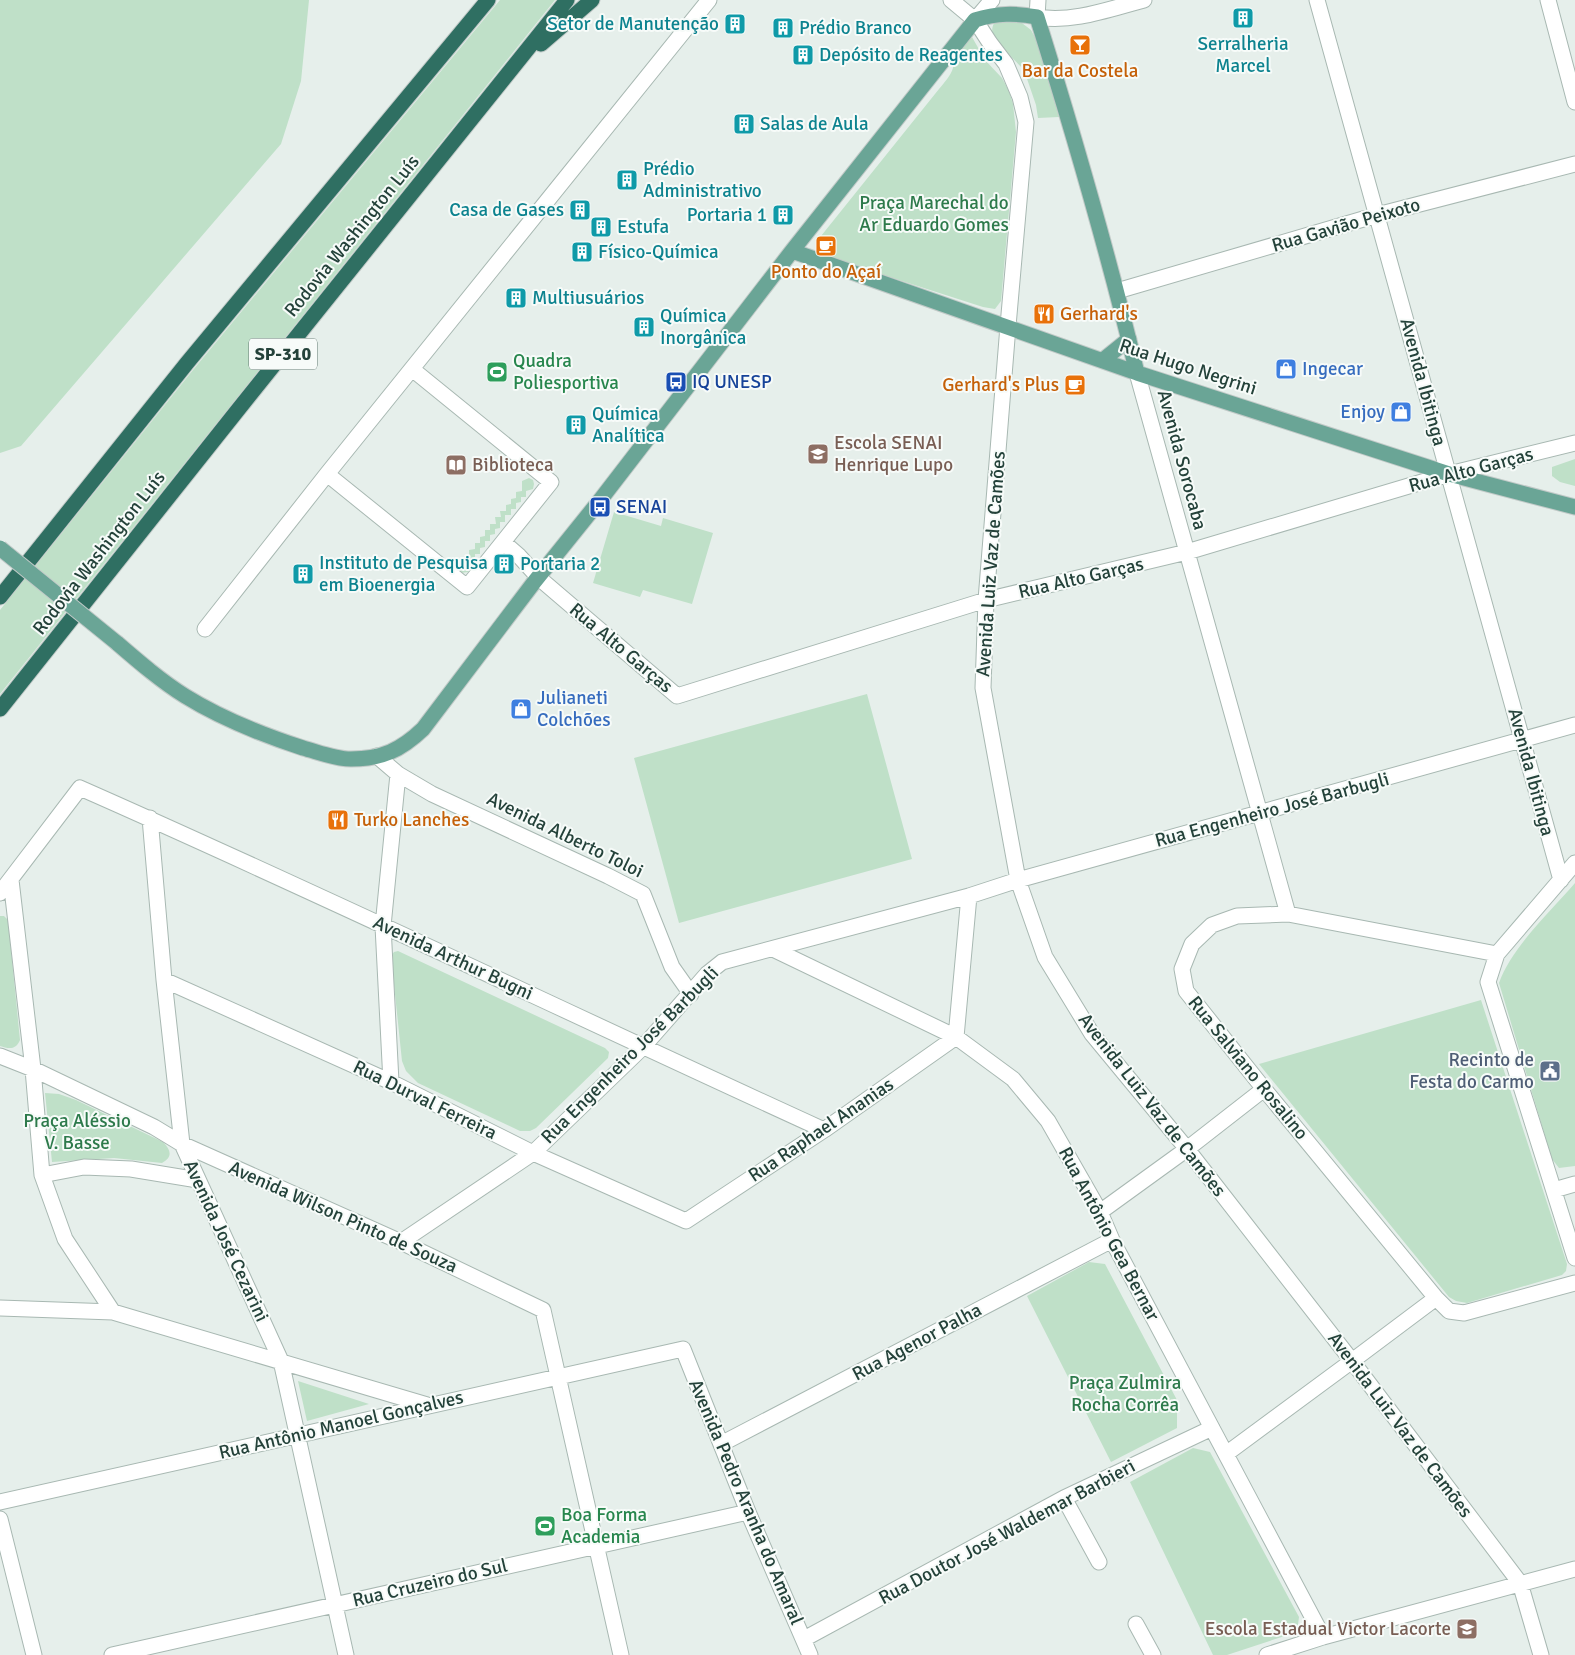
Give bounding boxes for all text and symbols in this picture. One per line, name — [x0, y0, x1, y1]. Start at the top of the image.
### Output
building icon: Serralheria Marcel — [1231, 6, 1255, 30]
place label: Setor de Manutenção — [547, 12, 719, 36]
building icon: Setor de Manutenção — [723, 12, 747, 36]
building icon: Prédio Branco — [771, 16, 795, 40]
place label: Prédio Branco — [799, 16, 912, 40]
place label: Serralheria Marcel — [1197, 32, 1289, 78]
bar icon: Bar da Costela — [1068, 33, 1092, 57]
building icon: Depósito de Reagentes — [791, 43, 815, 67]
place label: Depósito de Reagentes — [819, 43, 1003, 67]
place label: Bar da Costela — [1022, 59, 1138, 83]
building icon: Salas de Aula — [732, 112, 756, 136]
place label: Salas de Aula — [760, 112, 869, 136]
street label: Rodovia Washington Luís — [279, 150, 425, 322]
place label: Prédio Administrativo — [643, 157, 762, 203]
building icon: Prédio Administrativo — [615, 168, 639, 192]
park label: Praça Marechal do Ar Eduardo Gomes — [859, 191, 1009, 237]
street label: Rua Gavião Peixoto — [1269, 192, 1423, 258]
place label: Casa de Gases — [449, 198, 564, 222]
building icon: Casa de Gases — [568, 198, 592, 222]
place label: Portaria 1 — [687, 203, 767, 227]
building icon: Portaria 1 — [771, 203, 795, 227]
building icon: Estufa — [589, 215, 613, 239]
place label: Estufa — [617, 215, 669, 239]
cafe icon: Ponto do Açaí — [814, 234, 838, 258]
building icon: Físico-Química — [570, 240, 594, 264]
place label: Físico-Química — [598, 240, 719, 264]
place label: Ponto do Açaí — [771, 260, 882, 284]
building icon: Multiusuários — [504, 286, 528, 310]
place label: Multiusuários — [532, 286, 644, 310]
restaurant icon: Gerhard's — [1032, 302, 1056, 326]
place label: Gerhard's — [1060, 302, 1138, 326]
place label: Química Inorgânica — [660, 304, 746, 350]
building icon: Química Inorgânica — [632, 315, 656, 339]
street label: Avenida Ibitinga — [1394, 316, 1452, 448]
street label: Rua Hugo Negrini — [1116, 334, 1260, 400]
road number: SP-310 — [249, 338, 317, 369]
place label: Quadra Poliesportiva — [513, 349, 619, 395]
shop icon: Ingecar — [1274, 357, 1298, 381]
place label: Ingecar — [1302, 357, 1363, 381]
sports icon: Quadra Poliesportiva — [485, 360, 509, 384]
bus stop icon: IQ UNESP — [664, 370, 688, 394]
place label: IQ UNESP — [692, 370, 772, 394]
place label: Gerhard's Plus — [942, 373, 1059, 397]
cafe icon: Gerhard's Plus — [1063, 373, 1087, 397]
street label: Avenida Sorocaba — [1152, 387, 1212, 533]
place label: Enjoy — [1340, 400, 1385, 424]
shop icon: Enjoy — [1389, 400, 1413, 424]
place label: Química Analítica — [592, 402, 665, 448]
building icon: Química Analítica — [564, 413, 588, 437]
place label: Escola SENAI Henrique Lupo — [834, 431, 953, 477]
school or university icon: Escola SENAI Henrique Lupo — [806, 442, 830, 466]
street label: Rua Alto Garças — [1406, 442, 1536, 498]
street label: Avenida Luiz Vaz de Camões — [971, 450, 1011, 678]
library icon: Biblioteca — [444, 453, 468, 477]
place label: Biblioteca — [472, 453, 554, 477]
street label: Rodovia Washington Luís — [27, 466, 171, 640]
bus stop icon: SENAI — [588, 495, 612, 519]
place label: SENAI — [616, 495, 667, 519]
place label: Instituto de Pesquisa em Bioenergia — [319, 551, 488, 597]
building icon: Portaria 2 — [492, 552, 516, 576]
place label: Portaria 2 — [520, 552, 600, 576]
street label: Rua Alto Garças — [1016, 552, 1146, 604]
building icon: Instituto de Pesquisa em Bioenergia — [291, 562, 315, 586]
street label: Rua Alto Garças — [564, 598, 678, 698]
place label: Julianeti Colchões — [537, 686, 611, 732]
shop icon: Julianeti Colchões — [509, 697, 533, 721]
street label: Avenida Ibitinga — [1502, 706, 1560, 838]
street label: Rua Engenheiro José Barbugli — [1152, 767, 1392, 853]
street label: Avenida Alberto Toloi — [483, 787, 647, 883]
restaurant icon: Turko Lanches — [326, 808, 350, 832]
place label: Turko Lanches — [354, 808, 469, 832]
street label: Avenida Arthur Bugni — [369, 910, 537, 1006]
street label: Rua Engenheiro José Barbugli — [536, 961, 724, 1149]
street label: Rua Salviano Rosalino — [1183, 991, 1313, 1145]
street label: Avenida Luiz Vaz de Camões — [1073, 1008, 1231, 1202]
place label: Recinto de Festa do Carmo — [1409, 1048, 1534, 1094]
street label: Rua Durval Ferreira — [349, 1055, 501, 1145]
public building icon: Recinto de Festa do Carmo — [1538, 1059, 1562, 1083]
street label: Rua Raphael Ananias — [744, 1072, 898, 1188]
park label: Praça Aléssio V. Basse — [23, 1109, 131, 1155]
street label: Rua Antônio Gea Bernar — [1053, 1143, 1165, 1325]
street label: Avenida José Cezarini — [178, 1156, 274, 1326]
street label: Avenida Wilson Pinto de Souza — [225, 1156, 461, 1278]
street label: Rua Agenor Palha — [848, 1298, 986, 1386]
street label: Avenida Luiz Vaz de Camões — [1322, 1327, 1478, 1523]
park label: Praça Zulmira Rocha Corrêa — [1069, 1371, 1181, 1417]
street label: Avenida Pedro Aranha do Amaral — [683, 1376, 809, 1628]
street label: Rua Antônio Manoel Gonçalves — [216, 1385, 466, 1465]
street label: Rua Doutor José Waldemar Barbieri — [875, 1454, 1139, 1610]
place label: Boa Forma Academia — [561, 1503, 647, 1549]
sports icon: Boa Forma Academia — [533, 1514, 557, 1538]
street label: Rua Cruzeiro do Sul — [350, 1554, 510, 1612]
place label: Escola Estadual Victor Lacorte — [1205, 1617, 1451, 1641]
school or university icon: Escola Estadual Victor Lacorte — [1455, 1617, 1479, 1641]

